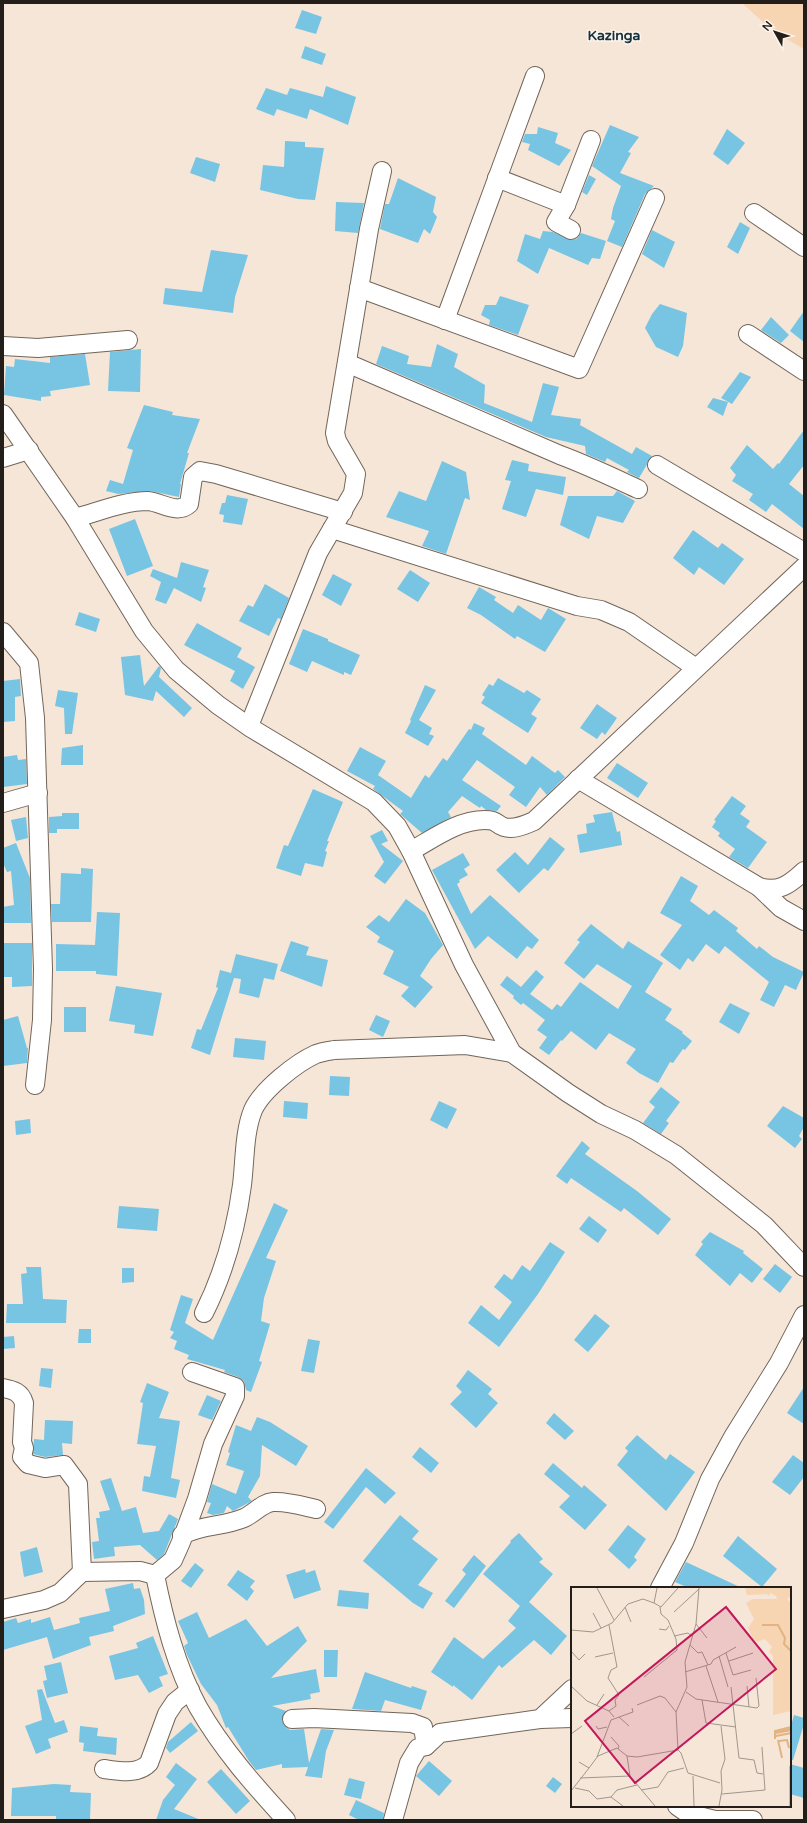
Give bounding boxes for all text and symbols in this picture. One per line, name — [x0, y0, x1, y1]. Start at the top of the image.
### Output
north arrow — [755, 12, 795, 52]
text: N — [760, 18, 775, 34]
district label: Kazinga — [588, 27, 641, 44]
inset map — [571, 1587, 791, 1807]

